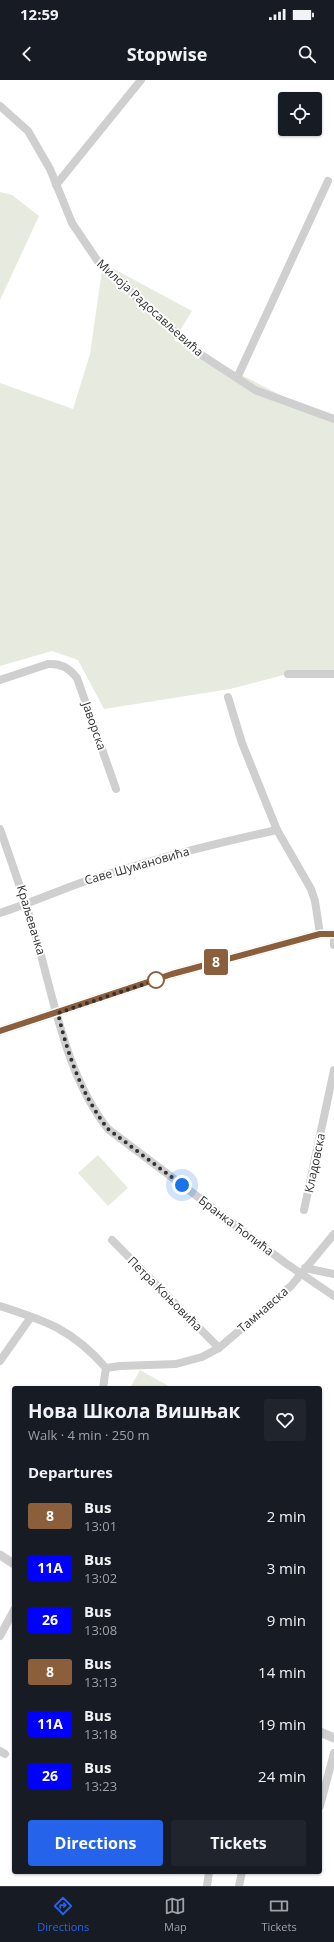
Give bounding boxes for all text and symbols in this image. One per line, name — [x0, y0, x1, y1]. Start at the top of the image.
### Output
text: 12:59 — [20, 4, 59, 24]
text: Stopwise — [127, 42, 207, 66]
icon: back — [16, 43, 38, 65]
icon: search — [296, 43, 318, 65]
map controls — [278, 92, 322, 136]
button: locate — [278, 92, 322, 136]
street label: Милоја Радосављевића — [93, 255, 207, 360]
street label: Јаворска — [78, 699, 111, 752]
street label: Саве Шумановића — [83, 842, 191, 889]
street label: Краљевачка — [13, 883, 50, 957]
line badge: 8 — [203, 949, 229, 975]
text: 8 — [212, 952, 220, 971]
unlabelled marker — [147, 971, 165, 989]
street label: Кладовска — [300, 1132, 329, 1194]
your location — [172, 1175, 192, 1195]
street label: Бранка Ћопића — [195, 1192, 277, 1259]
street label: Петра Коњовића — [124, 1253, 206, 1335]
street label: Тамнавска — [234, 1283, 292, 1336]
text: Нова Школа Вишњак — [28, 1398, 240, 1424]
button: heart — [264, 1399, 306, 1441]
text: Walk · 4 min · 250 m — [28, 1426, 150, 1444]
text: Departures — [28, 1462, 113, 1482]
text: Bus — [84, 1497, 111, 1517]
text: 8 — [46, 1506, 54, 1525]
text: 2 min — [267, 1506, 306, 1526]
text: 13:01 — [84, 1517, 117, 1535]
text: Bus — [84, 1549, 111, 1569]
text: 11А — [37, 1558, 63, 1577]
text: 3 min — [267, 1558, 306, 1578]
text: 13:02 — [84, 1569, 117, 1587]
text: Bus — [84, 1601, 111, 1621]
text: 26 — [42, 1610, 58, 1629]
text: 9 min — [267, 1610, 306, 1630]
text: 13:08 — [84, 1621, 117, 1639]
text: Bus — [84, 1653, 111, 1673]
text: 8 — [46, 1662, 54, 1681]
text: 14 min — [258, 1662, 306, 1682]
text: 13:13 — [84, 1673, 117, 1691]
text: Bus — [84, 1705, 111, 1725]
text: 11А — [37, 1714, 63, 1733]
text: 19 min — [258, 1714, 306, 1734]
text: 13:18 — [84, 1725, 117, 1743]
text: Bus — [84, 1757, 111, 1777]
text: 26 — [42, 1766, 58, 1785]
text: 24 min — [258, 1766, 306, 1786]
text: 13:23 — [84, 1777, 117, 1795]
button: Directions — [28, 1820, 163, 1866]
button: Tickets — [171, 1820, 306, 1866]
tab: Directions — [37, 1895, 89, 1934]
tab: Map — [164, 1895, 187, 1934]
tab: Tickets — [261, 1895, 297, 1934]

